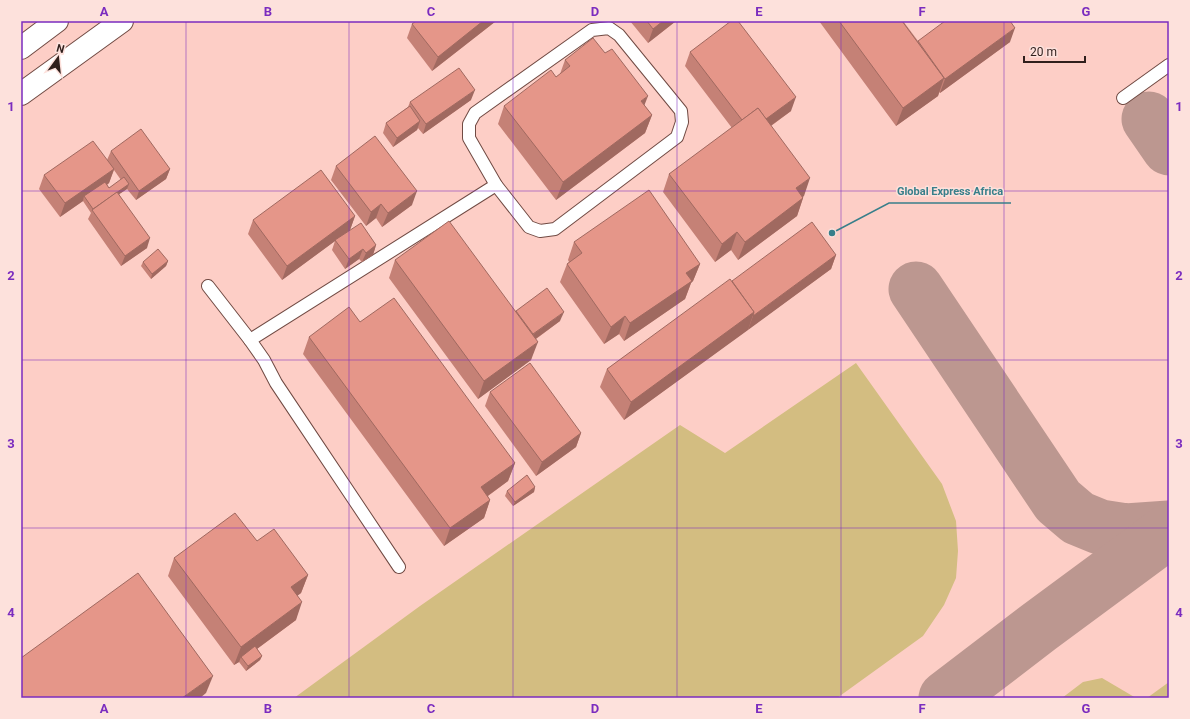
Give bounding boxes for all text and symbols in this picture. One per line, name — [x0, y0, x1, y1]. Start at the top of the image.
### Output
text: A — [100, 4, 109, 19]
text: B — [264, 4, 272, 19]
text: C — [427, 4, 436, 19]
text: D — [591, 4, 599, 19]
text: E — [755, 4, 763, 19]
text: F — [918, 4, 926, 19]
text: G — [1082, 4, 1091, 19]
north arrow — [38, 38, 78, 78]
scale bar — [1024, 38, 1085, 64]
text: N — [55, 42, 66, 56]
text: 20 m — [1030, 45, 1057, 59]
text: 1 — [7, 99, 15, 114]
text: 1 — [1175, 99, 1183, 114]
callout: Global Express Africa — [889, 180, 1011, 203]
text: Global Express Africa — [897, 185, 1003, 198]
text: 2 — [7, 268, 15, 283]
text: 2 — [1175, 268, 1183, 283]
text: 3 — [7, 436, 15, 451]
text: 3 — [1175, 436, 1183, 451]
text: 4 — [7, 605, 15, 620]
text: 4 — [1175, 605, 1183, 620]
text: A — [100, 701, 109, 716]
text: B — [264, 701, 272, 716]
text: C — [427, 701, 436, 716]
text: D — [591, 701, 599, 716]
text: E — [755, 701, 763, 716]
text: F — [918, 701, 926, 716]
text: G — [1082, 701, 1091, 716]

